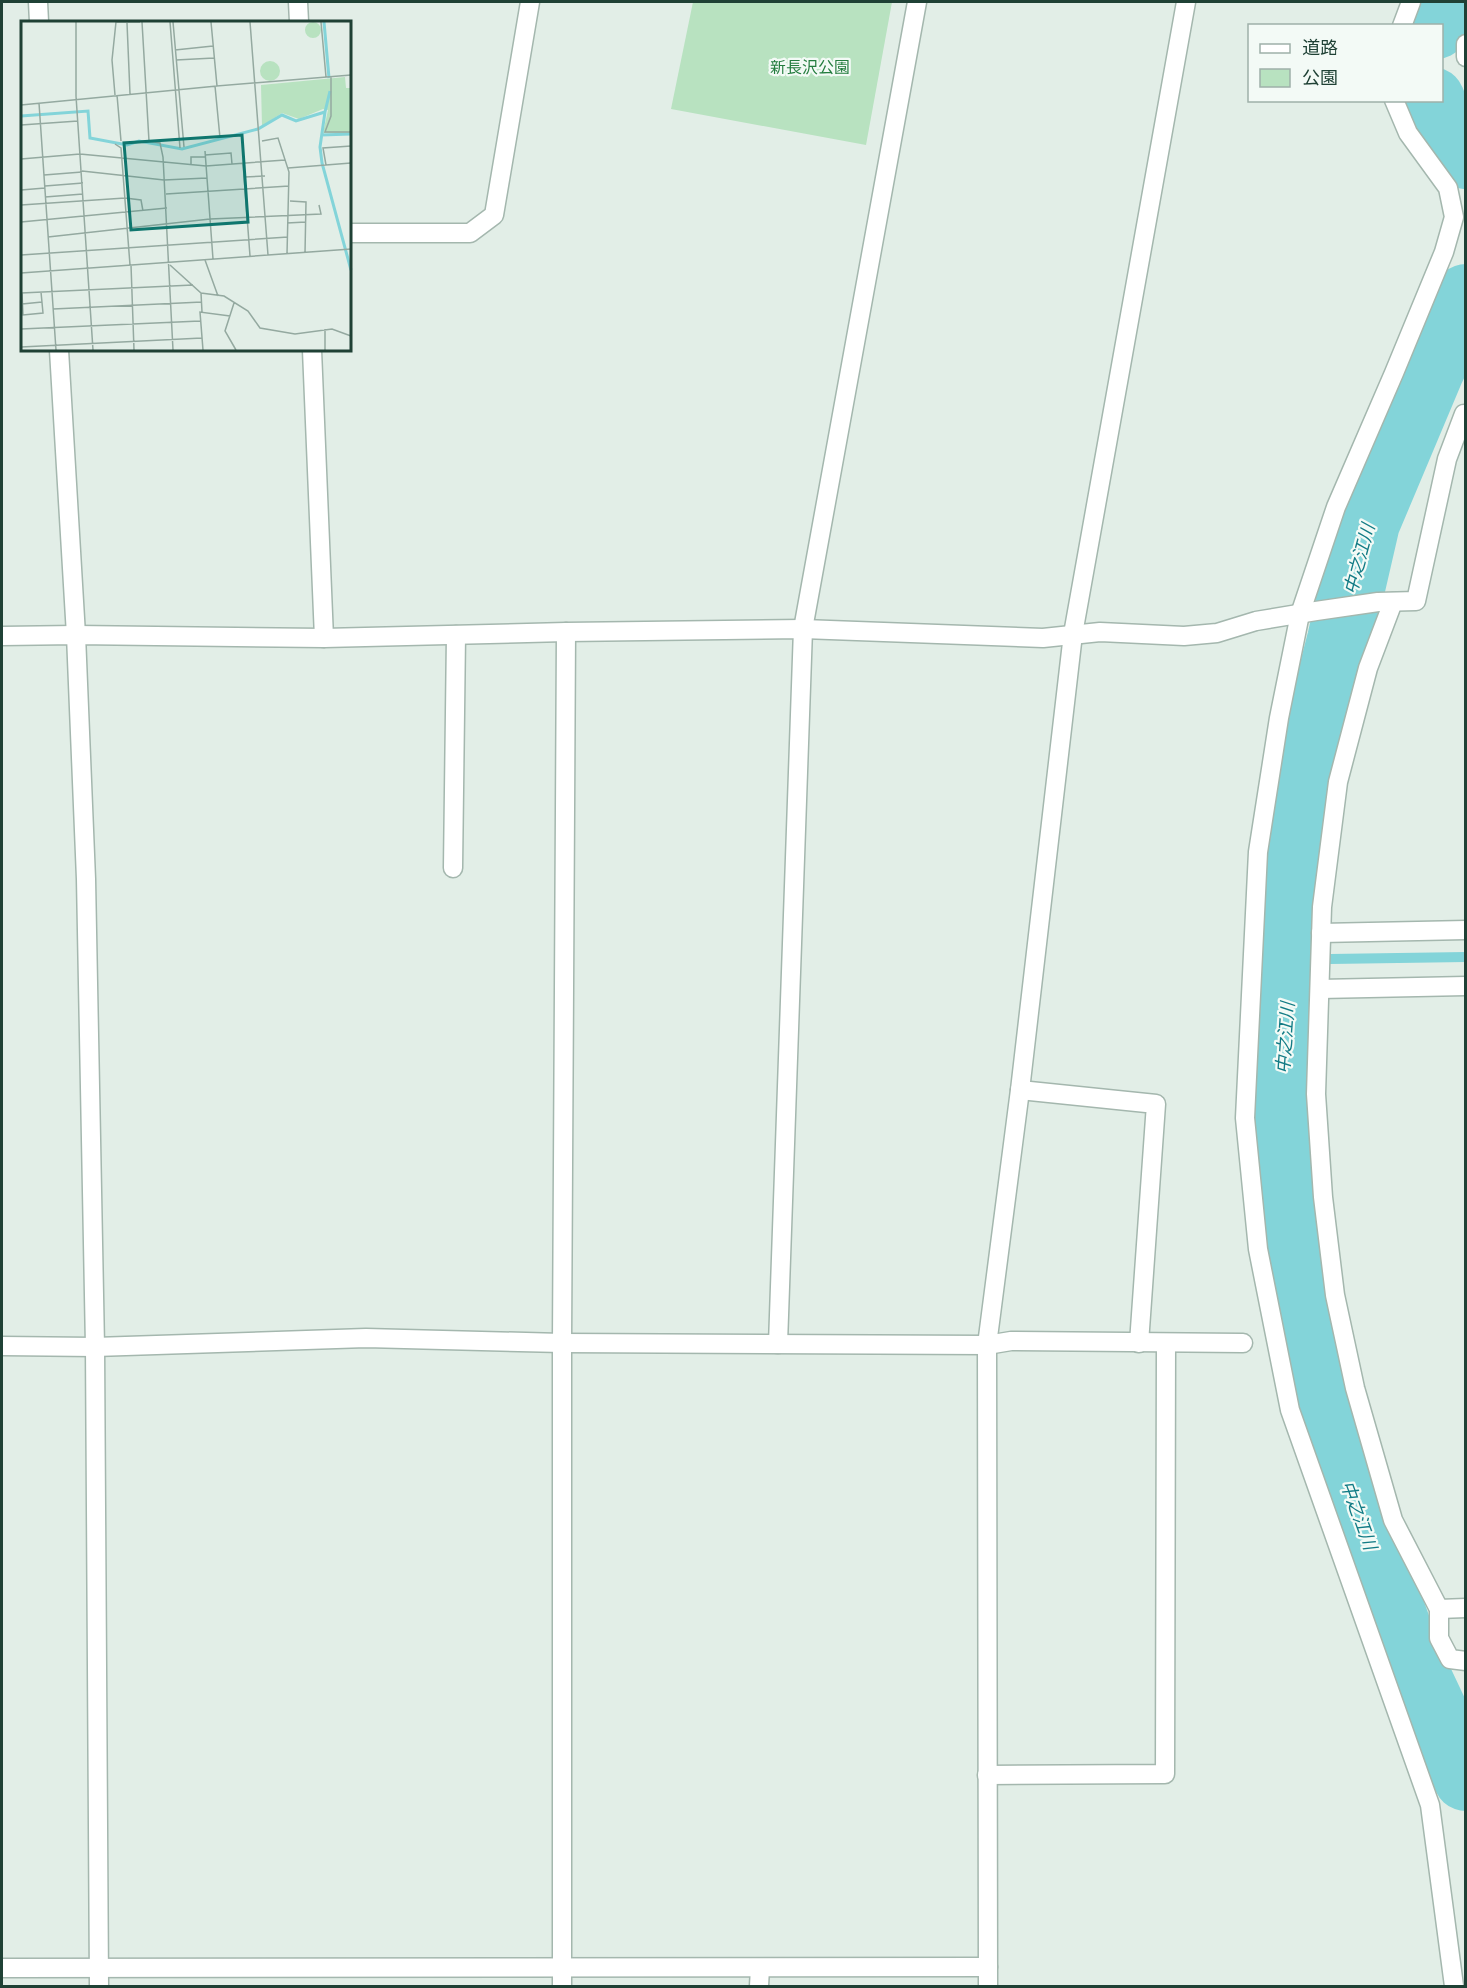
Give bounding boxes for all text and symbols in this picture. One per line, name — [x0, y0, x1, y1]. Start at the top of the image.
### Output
inset map — [21, 21, 351, 351]
legend — [1248, 24, 1443, 102]
text: 道路 — [1302, 37, 1338, 58]
park label: 新長沢公園 — [770, 58, 850, 77]
text: 公園 — [1302, 67, 1338, 88]
water label: 中之江川 — [1340, 520, 1379, 596]
water label: 中之江川 — [1272, 999, 1298, 1075]
water label: 中之江川 — [1337, 1478, 1382, 1554]

